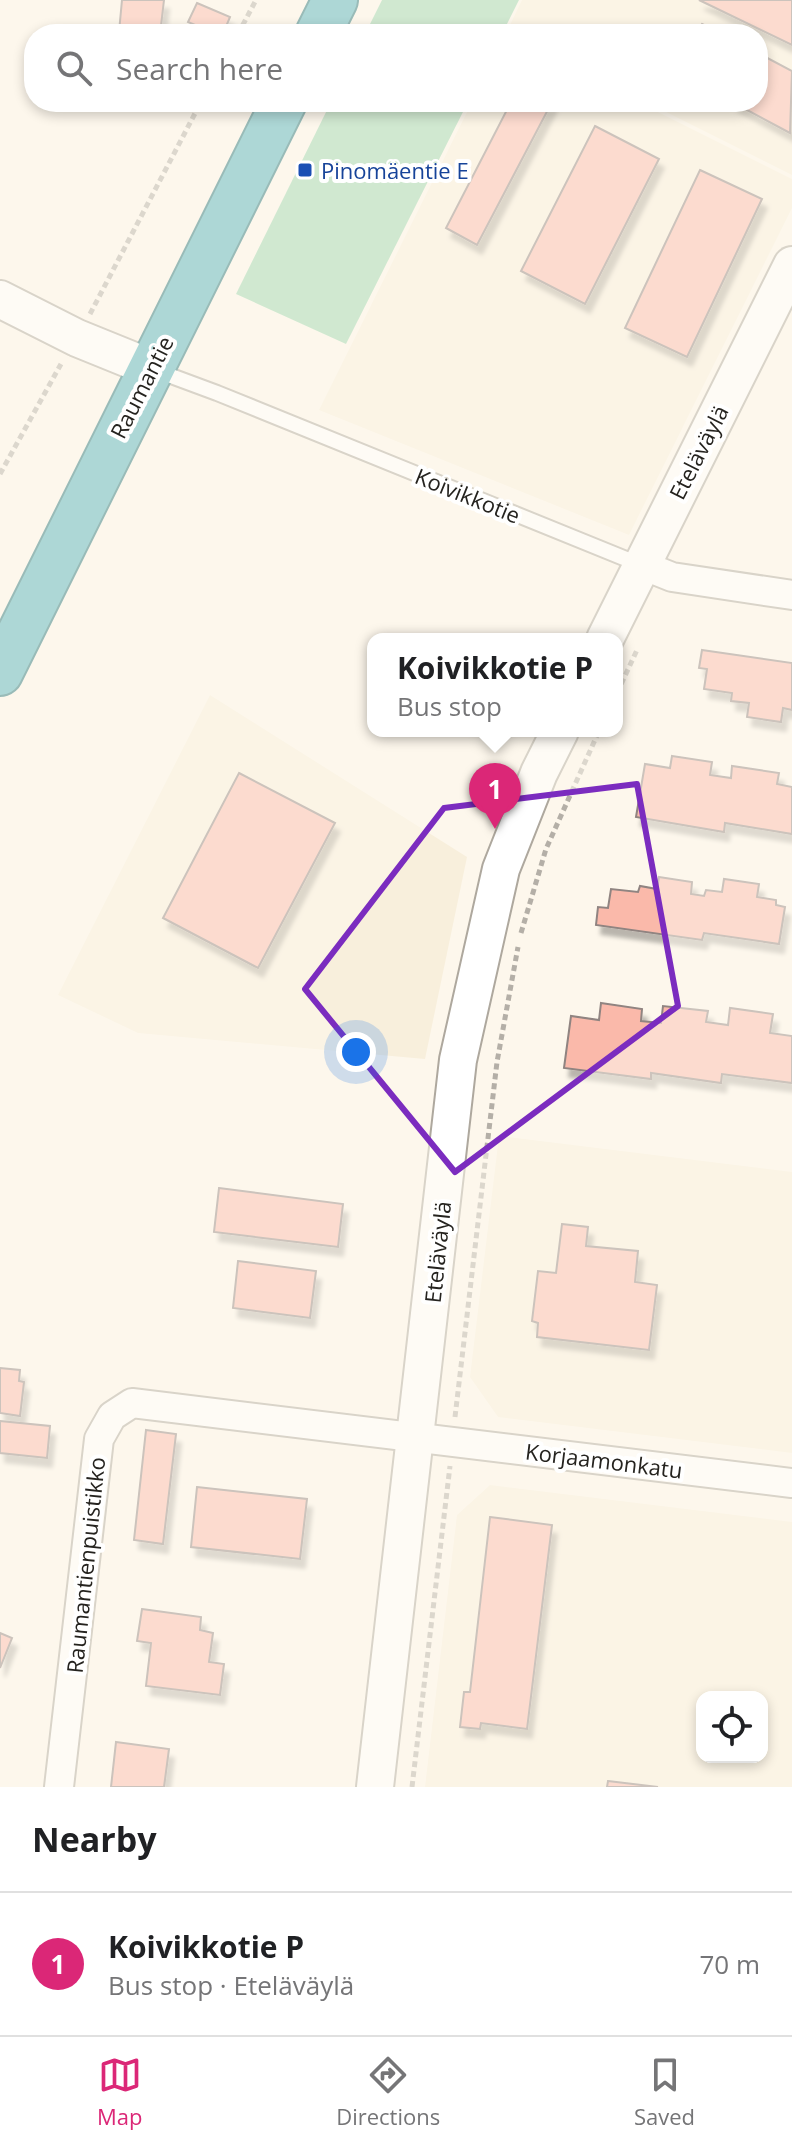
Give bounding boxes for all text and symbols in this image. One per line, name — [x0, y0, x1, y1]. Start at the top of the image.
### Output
search box — [24, 24, 768, 112]
icon: search — [52, 46, 96, 90]
text: Search here — [116, 48, 283, 89]
place label: Pinomäentie E — [321, 155, 469, 185]
marker: Pinomäentie E — [296, 161, 314, 179]
street label: Raumantie — [102, 331, 180, 443]
street label: Eteläväylä — [661, 400, 735, 504]
street label: Koivikkotie — [411, 460, 525, 530]
popup — [367, 633, 623, 737]
text: Koivikkotie P — [397, 647, 593, 688]
text: Bus stop — [397, 688, 502, 724]
pin: 1 — [469, 763, 521, 829]
your location — [336, 1032, 376, 1072]
street label: Eteläväylä — [417, 1200, 457, 1304]
street label: Korjaamonkatu — [524, 1435, 684, 1485]
street label: Raumantienpuistikko — [59, 1455, 111, 1675]
map controls — [696, 1691, 768, 1763]
button: locate — [696, 1691, 768, 1763]
text: Nearby — [32, 1816, 157, 1862]
text: Koivikkotie P — [108, 1926, 304, 1967]
text: 1 — [51, 1946, 65, 1982]
text: 70 m — [699, 1946, 760, 1982]
text: Bus stop · Eteläväylä — [108, 1967, 354, 2003]
tab: Map — [97, 2053, 142, 2131]
tab: Directions — [336, 2053, 440, 2131]
tab: Saved — [634, 2053, 695, 2131]

